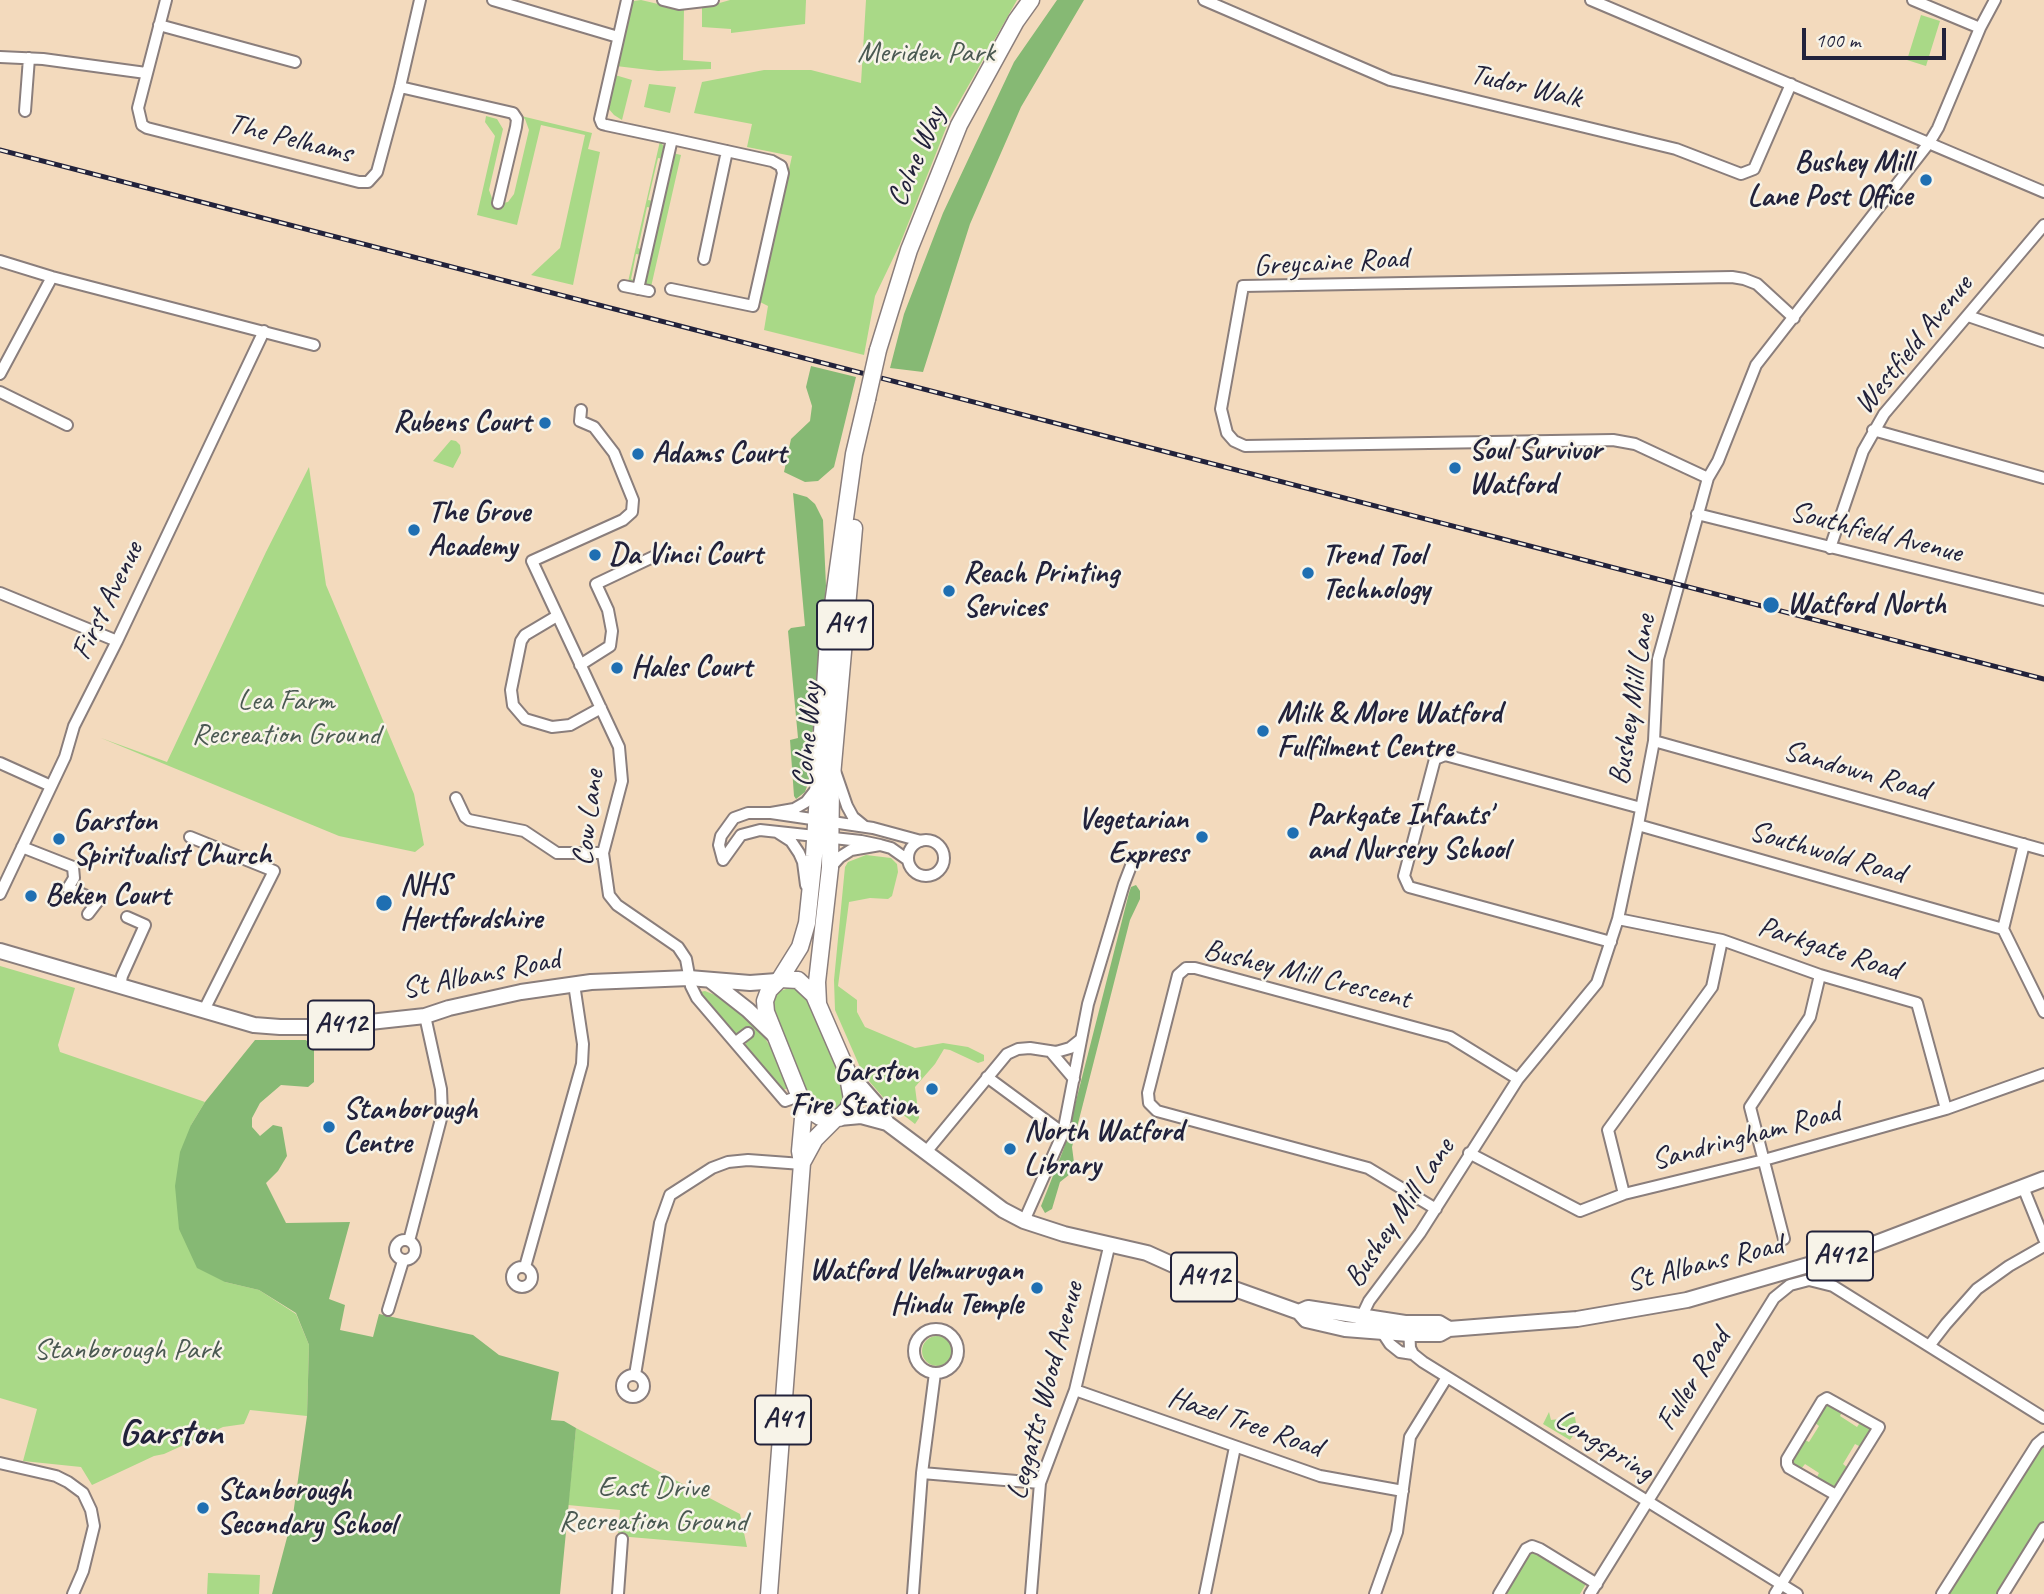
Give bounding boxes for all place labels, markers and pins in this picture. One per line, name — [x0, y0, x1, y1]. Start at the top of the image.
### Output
place label: Bushey Mill Lane Post Office — [1747, 145, 1912, 216]
marker: Bushey Mill Lane Post Office — [1918, 172, 1934, 188]
place label: Rubens Court — [393, 405, 531, 441]
marker: Rubens Court — [537, 415, 553, 431]
place label: Soul Survivor Watford — [1469, 433, 1602, 504]
place label: Adams Court — [652, 436, 786, 472]
marker: Adams Court — [630, 446, 646, 462]
marker: Soul Survivor Watford — [1447, 460, 1463, 476]
place label: The Grove Academy — [428, 495, 530, 566]
marker: The Grove Academy — [406, 522, 422, 538]
place label: Da Vinci Court — [609, 537, 763, 573]
place label: Trend Tool Technology — [1322, 538, 1430, 608]
marker: Da Vinci Court — [587, 547, 603, 563]
place label: Reach Printing Services — [963, 556, 1119, 626]
marker: Trend Tool Technology — [1300, 565, 1316, 581]
marker: Reach Printing Services — [941, 583, 957, 599]
place label: Watford North — [1787, 587, 1946, 623]
marker: Watford North — [1761, 595, 1781, 615]
place label: Hales Court — [631, 650, 752, 686]
marker: Hales Court — [609, 660, 625, 676]
place label: Milk & More Watford Fulfilment Centre — [1277, 696, 1501, 766]
marker: Milk & More Watford Fulfilment Centre — [1255, 723, 1271, 739]
place label: Parkgate Infants' and Nursery School — [1307, 798, 1509, 868]
place label: Vegetarian Express — [1078, 802, 1188, 872]
place label: Garston Spiritualist Church — [73, 804, 271, 874]
marker: Parkgate Infants' and Nursery School — [1285, 825, 1301, 841]
marker: Vegetarian Express — [1194, 829, 1210, 845]
marker: Garston Spiritualist Church — [51, 831, 67, 847]
place label: NHS Hertfordshire — [400, 868, 542, 938]
place label: Beken Court — [45, 878, 170, 914]
marker: Beken Court — [23, 888, 39, 904]
marker: NHS Hertfordshire — [374, 893, 394, 913]
place label: Garston Fire Station — [791, 1054, 918, 1124]
marker: Garston Fire Station — [924, 1081, 940, 1097]
place label: Stanborough Centre — [343, 1092, 477, 1162]
place label: North Watford Library — [1024, 1114, 1183, 1184]
marker: Stanborough Centre — [321, 1119, 337, 1135]
marker: North Watford Library — [1002, 1141, 1018, 1157]
place label: Watford Velmurugan Hindu Temple — [809, 1253, 1023, 1324]
marker: Watford Velmurugan Hindu Temple — [1029, 1280, 1045, 1296]
place label: Stanborough Secondary School — [217, 1473, 396, 1544]
marker: Stanborough Secondary School — [195, 1500, 211, 1516]

